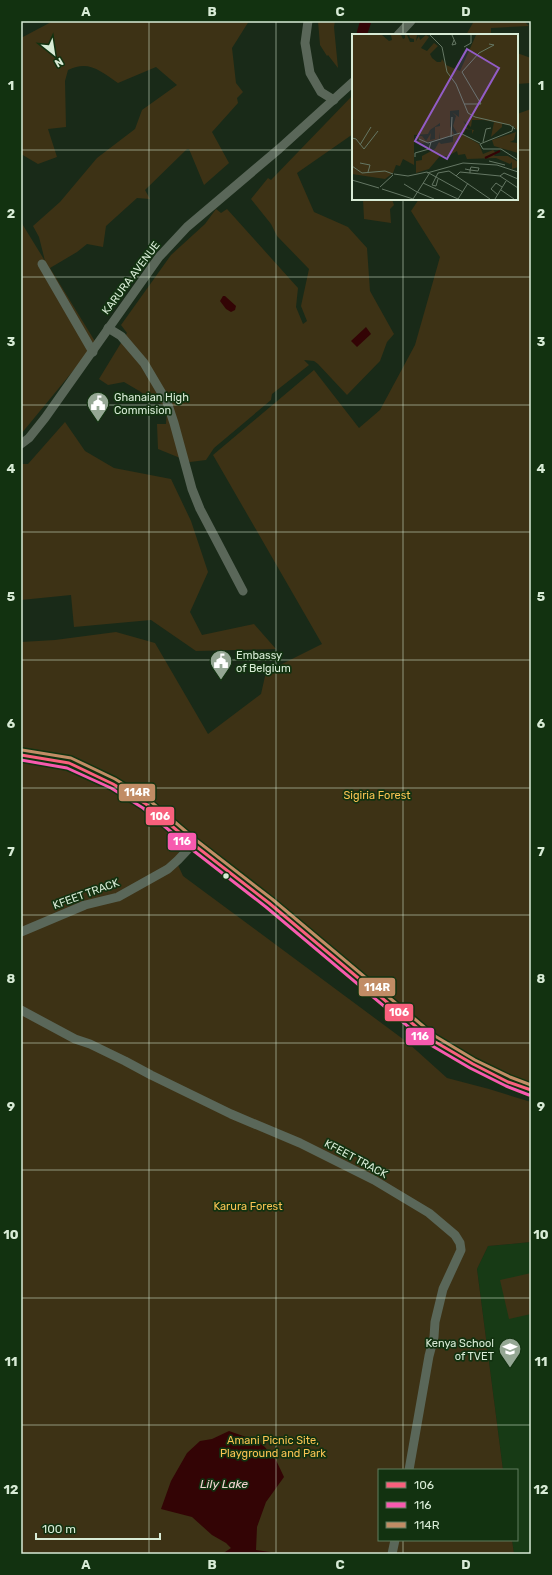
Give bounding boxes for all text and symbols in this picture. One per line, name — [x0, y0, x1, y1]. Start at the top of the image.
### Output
text: A — [81, 4, 91, 19]
text: B — [207, 4, 217, 19]
text: C — [335, 4, 345, 19]
text: D — [461, 4, 471, 19]
north arrow — [34, 34, 74, 74]
inset map — [352, 34, 518, 200]
text: N — [52, 55, 65, 70]
text: 1 — [8, 78, 14, 93]
text: 1 — [538, 78, 544, 93]
text: 2 — [7, 206, 15, 221]
text: 2 — [537, 206, 545, 221]
street label: KARURA AVENUE — [99, 239, 163, 317]
text: 3 — [7, 334, 16, 349]
text: 3 — [537, 334, 546, 349]
public building icon: Ghanaian High Commision — [85, 390, 111, 423]
place label: Ghanaian High Commision — [114, 391, 189, 417]
text: 4 — [7, 461, 16, 476]
text: 4 — [537, 461, 546, 476]
text: 5 — [7, 589, 15, 604]
text: 5 — [537, 589, 545, 604]
public building icon: Embassy of Belgium — [208, 648, 234, 681]
place label: Embassy of Belgium — [236, 649, 291, 675]
text: 6 — [7, 716, 16, 731]
text: 6 — [537, 716, 546, 731]
line badge: 114R — [118, 783, 156, 802]
text: 114R — [124, 786, 150, 799]
park label: Sigiria Forest — [343, 789, 411, 802]
line badge: 106 — [145, 806, 175, 826]
text: 106 — [150, 810, 170, 823]
line badge: 116 — [167, 832, 197, 851]
text: 116 — [173, 835, 191, 848]
text: 7 — [7, 844, 15, 859]
text: 7 — [537, 844, 545, 859]
unlabelled marker — [221, 871, 231, 881]
street label: KFEET TRACK — [51, 876, 121, 912]
text: 8 — [7, 971, 16, 986]
text: 8 — [537, 971, 546, 986]
line badge: 114R — [358, 977, 396, 997]
text: 114R — [364, 981, 390, 994]
line badge: 106 — [384, 1003, 414, 1022]
text: 106 — [389, 1006, 409, 1019]
line badge: 116 — [405, 1027, 435, 1046]
text: 116 — [411, 1030, 429, 1043]
text: 9 — [7, 1099, 15, 1114]
text: 9 — [537, 1099, 545, 1114]
street label: KFEET TRACK — [322, 1137, 390, 1181]
park label: Karura Forest — [213, 1200, 283, 1213]
text: 10 — [3, 1227, 19, 1242]
text: 10 — [533, 1227, 549, 1242]
school or university icon: Kenya School of TVET — [497, 1336, 523, 1369]
place label: Kenya School of TVET — [426, 1337, 495, 1363]
text: 11 — [5, 1354, 17, 1369]
text: 11 — [535, 1354, 547, 1369]
park label: Amani Picnic Site, Playground and Park — [220, 1434, 326, 1460]
legend — [378, 1469, 518, 1541]
water label: Lily Lake — [200, 1477, 248, 1491]
text: 106 — [414, 1478, 434, 1492]
text: 12 — [4, 1482, 18, 1497]
text: 12 — [534, 1482, 548, 1497]
text: 116 — [414, 1498, 432, 1512]
scale bar — [36, 1515, 160, 1541]
text: 114R — [414, 1518, 440, 1532]
text: 100 m — [42, 1522, 76, 1536]
text: A — [81, 1557, 91, 1572]
text: B — [207, 1557, 217, 1572]
text: C — [335, 1557, 345, 1572]
text: D — [461, 1557, 471, 1572]

